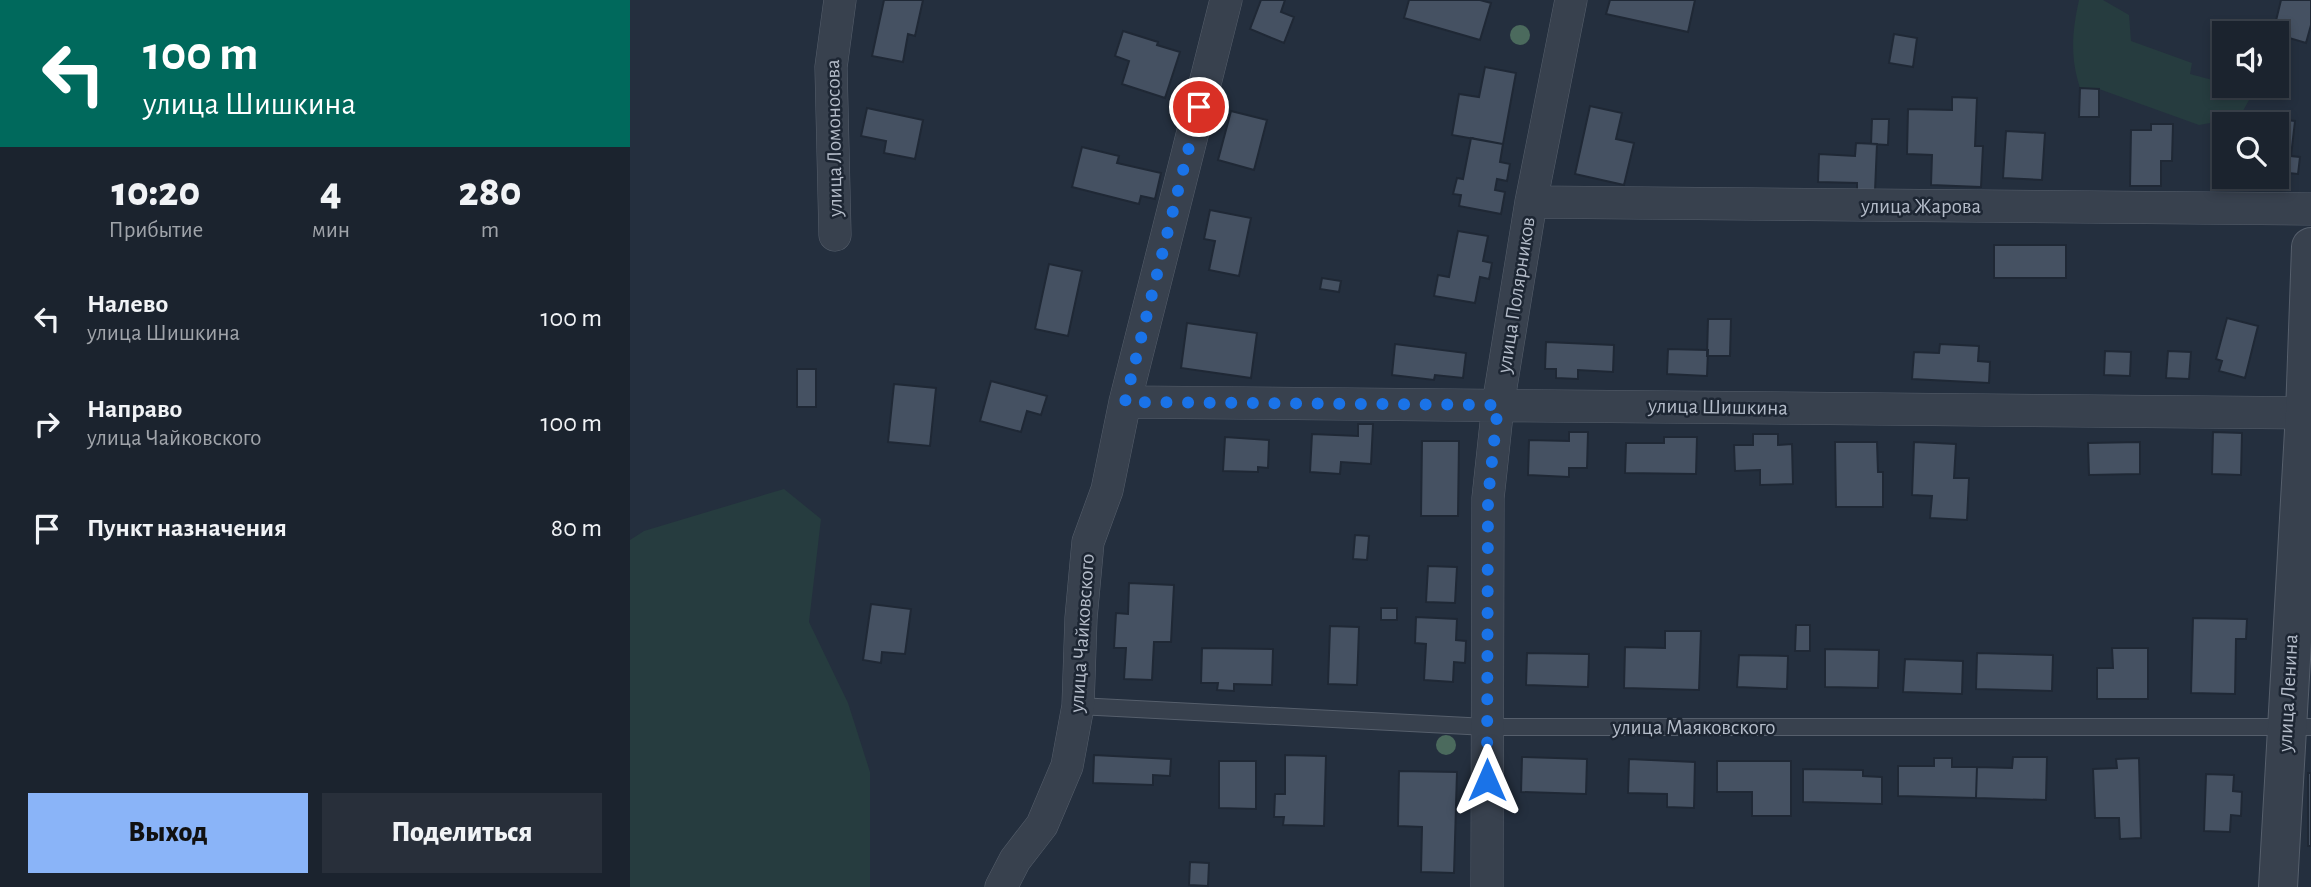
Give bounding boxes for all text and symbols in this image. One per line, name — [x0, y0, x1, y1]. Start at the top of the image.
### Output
map controls — [2212, 21, 2289, 189]
button: sound — [2212, 21, 2289, 98]
icon: left — [28, 28, 119, 119]
text: 100 m — [143, 30, 259, 79]
street label: улица Ломоносова — [822, 59, 846, 218]
pin — [1169, 77, 1229, 137]
text: улица Шишкина — [143, 88, 356, 120]
icon: arrive — [1180, 88, 1218, 126]
button: search — [2212, 112, 2289, 189]
text: 10:20 — [112, 171, 200, 213]
text: 4 — [320, 171, 342, 213]
text: 280 — [459, 171, 521, 213]
street label: улица Жарова — [1860, 196, 1981, 217]
street label: улица Полярников — [1493, 215, 1539, 376]
text: Прибытие — [109, 219, 203, 242]
text: мин — [312, 219, 350, 242]
text: m — [481, 219, 499, 242]
text: Налево — [87, 291, 168, 317]
icon: left — [28, 300, 66, 338]
text: 100 m — [541, 305, 602, 331]
text: улица Шишкина — [87, 322, 240, 345]
street label: улица Шишкина — [1647, 395, 1788, 419]
text: Направо — [87, 396, 182, 422]
icon: right — [28, 405, 66, 443]
text: 100 m — [541, 410, 602, 436]
text: улица Чайковского — [87, 427, 261, 450]
icon: arrive — [28, 510, 66, 548]
text: Пункт назначения — [87, 515, 287, 541]
text: 80 m — [551, 515, 602, 541]
street label: улица Чайковского — [1066, 553, 1098, 714]
street label: улица Ленина — [2274, 633, 2302, 753]
street label: улица Маяковского — [1612, 717, 1775, 738]
position arrow — [1450, 743, 1524, 817]
button: Выход — [28, 793, 308, 873]
button: Поделиться — [322, 793, 602, 873]

